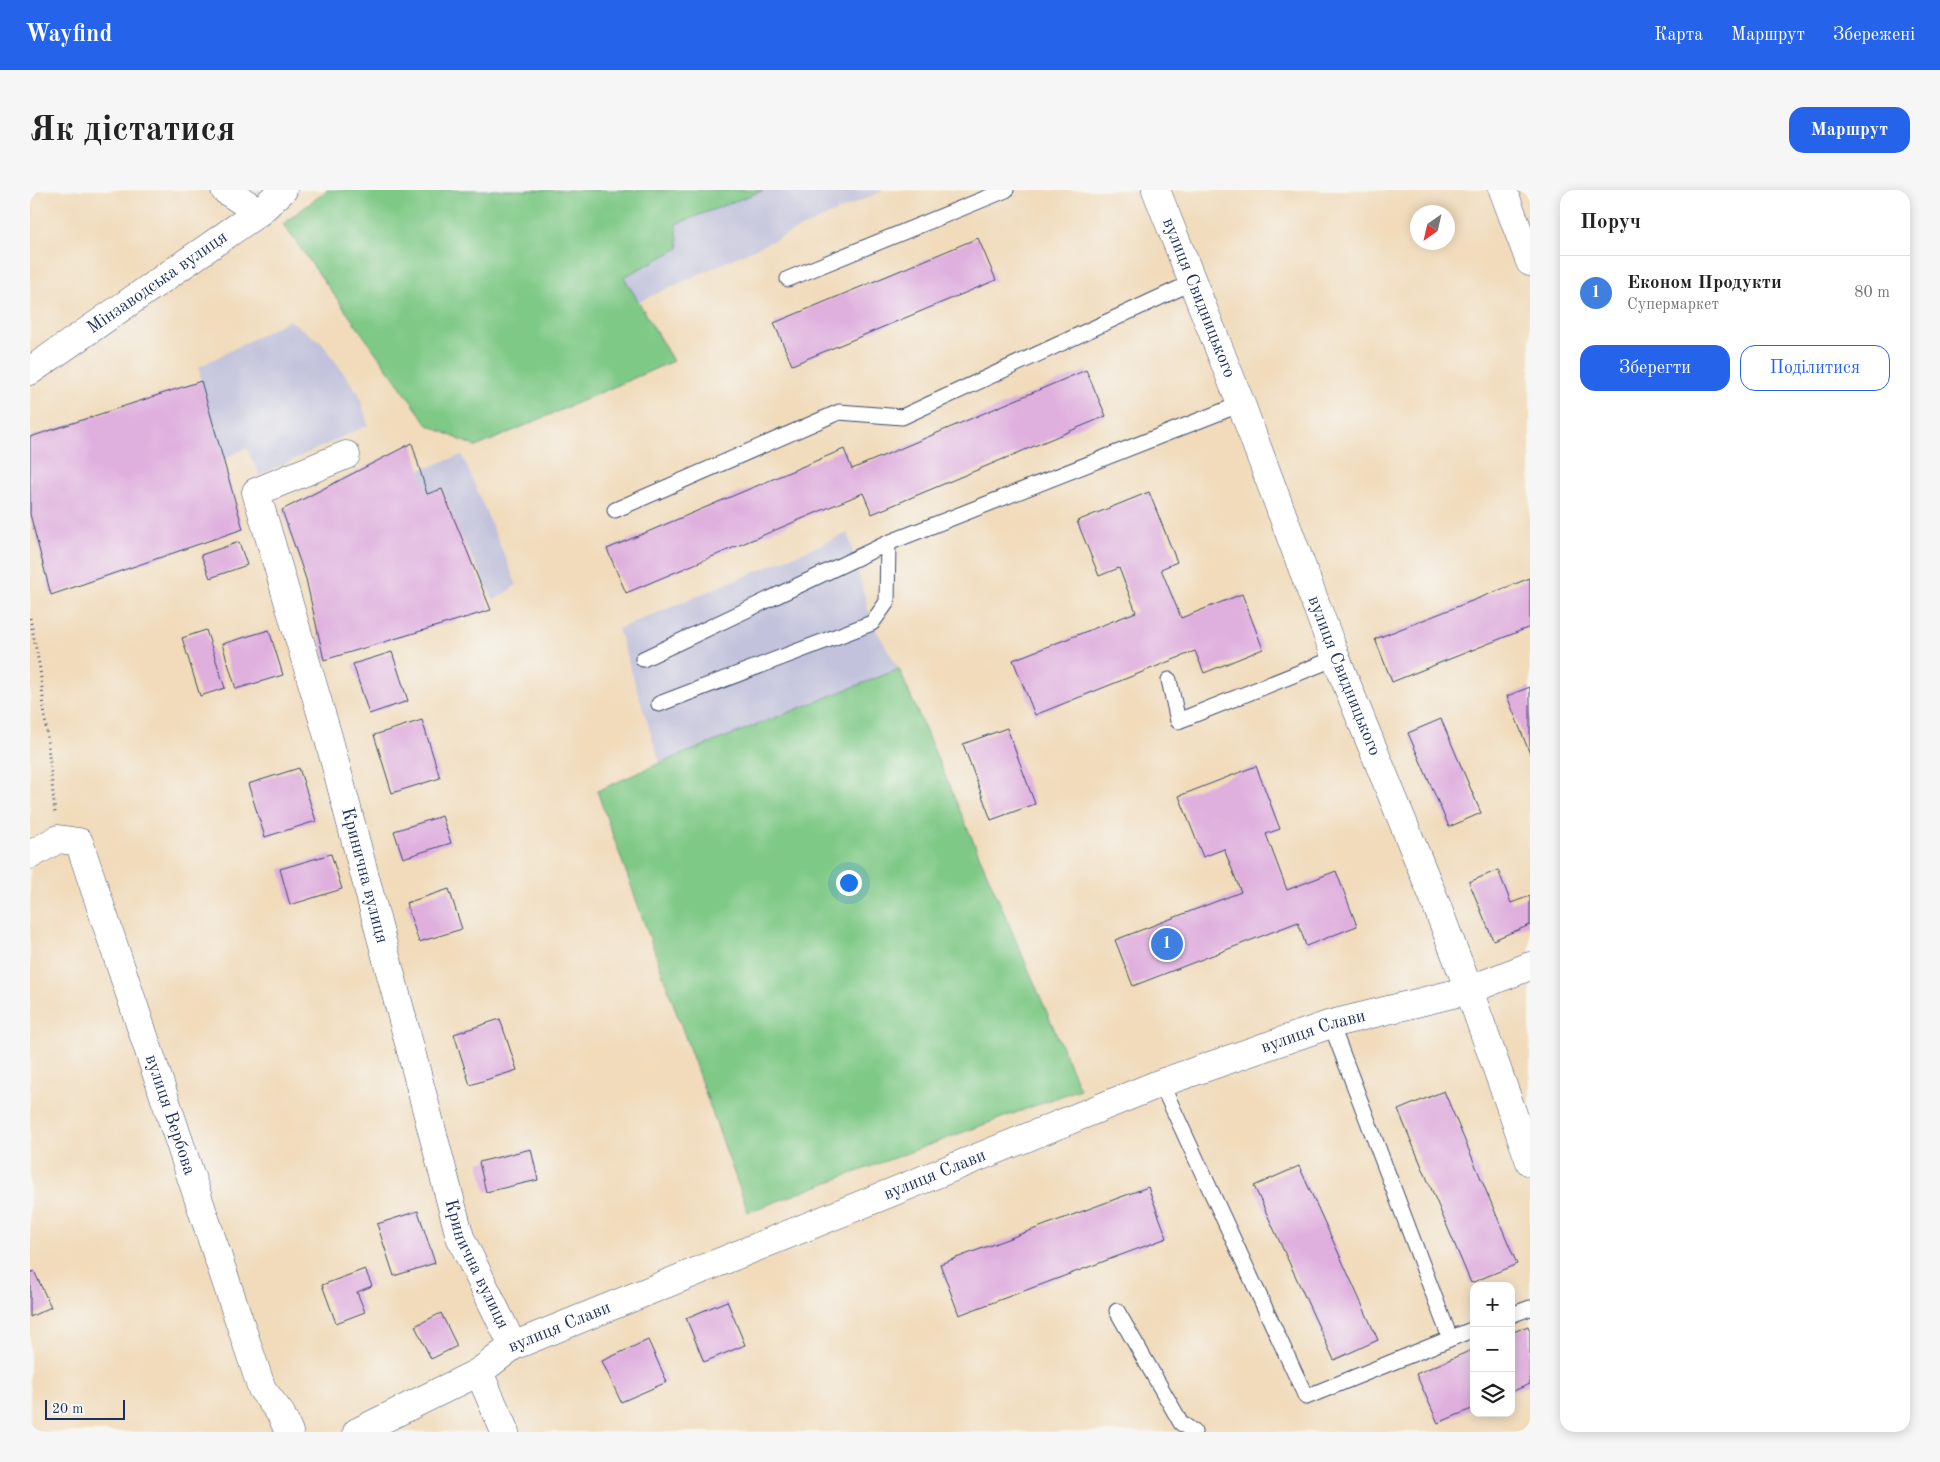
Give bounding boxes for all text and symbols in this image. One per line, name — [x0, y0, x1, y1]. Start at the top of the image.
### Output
text: Wayfind — [25, 23, 112, 47]
text: Карта — [1654, 26, 1703, 44]
text: Маршрут — [1731, 26, 1805, 44]
text: Збережені — [1833, 26, 1915, 44]
button: Маршрут — [1789, 107, 1910, 153]
text: Як дістатися — [30, 113, 235, 148]
north arrow — [1410, 205, 1455, 250]
text: Поруч — [1580, 212, 1641, 233]
street label: вулиця Свидницького — [1159, 215, 1239, 380]
street label: Мінзаводська вулиця — [84, 228, 231, 337]
text: Економ Продукти — [1627, 274, 1782, 293]
text: 1 — [1591, 285, 1601, 301]
text: 80 m — [1854, 285, 1890, 301]
text: Супермаркет — [1627, 297, 1719, 313]
button: Зберегти — [1580, 345, 1730, 391]
button: Поділитися — [1740, 345, 1890, 391]
street label: вулиця Свидницького — [1305, 593, 1384, 758]
street label: Кринична вулиця — [338, 806, 391, 945]
your location — [836, 870, 862, 896]
pin: 1 — [1151, 925, 1183, 963]
street label: вулиця Слави — [1259, 1007, 1367, 1057]
street label: вулиця Вербова — [142, 1052, 199, 1177]
street label: вулиця Слави — [881, 1146, 989, 1204]
street label: Кринична вулиця — [441, 1197, 512, 1332]
map controls — [1470, 1282, 1515, 1417]
button: + — [1470, 1282, 1515, 1327]
street label: вулиця Слави — [506, 1298, 613, 1356]
button: − — [1470, 1327, 1515, 1372]
button: layers — [1470, 1372, 1515, 1417]
scale bar — [45, 1397, 125, 1420]
text: 20 m — [52, 1402, 83, 1416]

